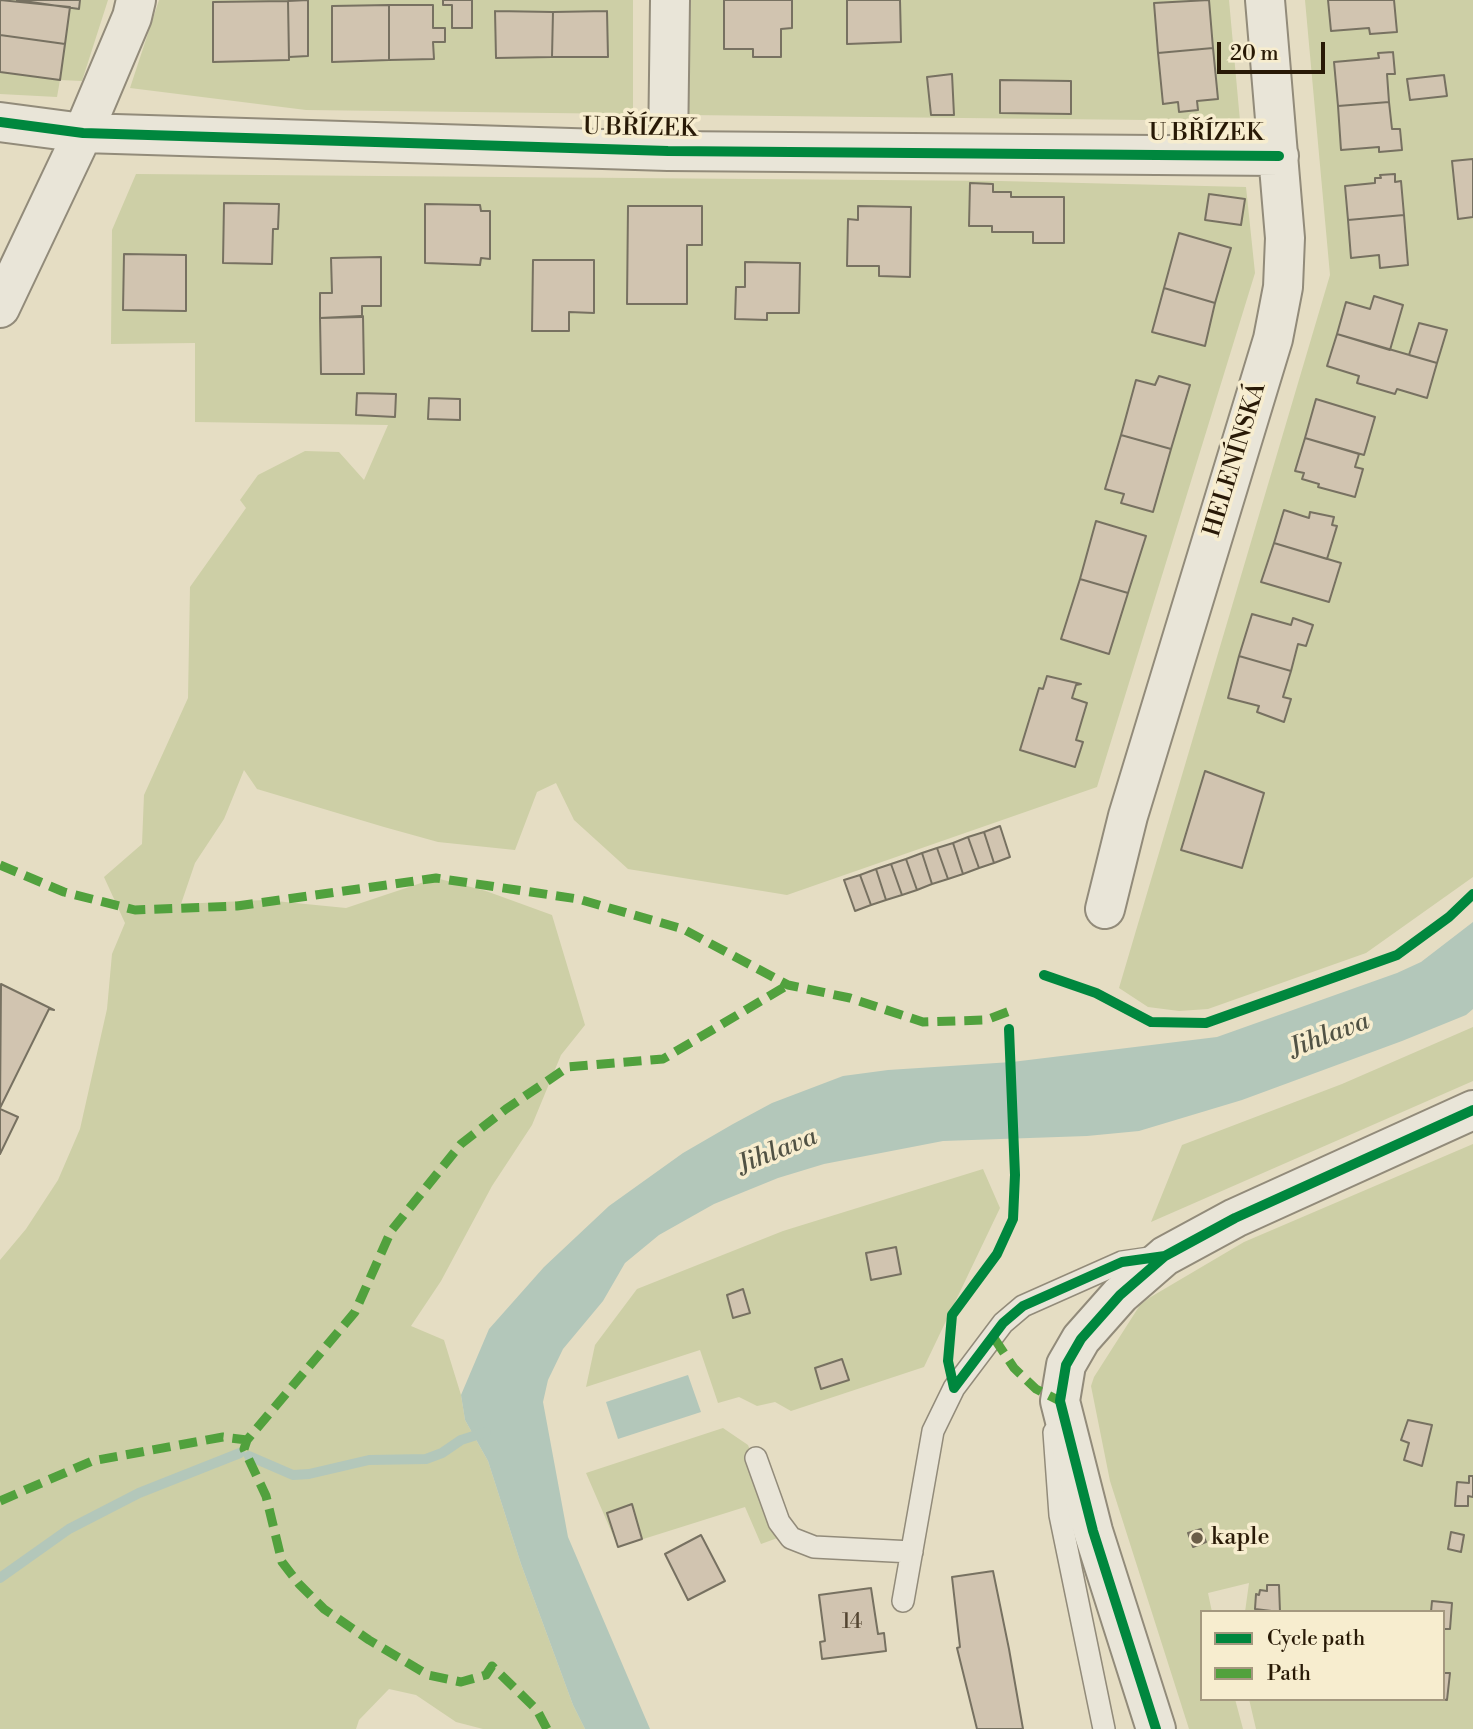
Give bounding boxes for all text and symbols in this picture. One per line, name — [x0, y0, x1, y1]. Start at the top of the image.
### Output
scale bar — [1221, 28, 1330, 72]
text: 20 m — [1230, 41, 1279, 67]
street label: U BŘÍZEK — [582, 114, 698, 144]
street label: U BŘÍZEK — [1149, 120, 1263, 148]
street label: HELENÍNSKÁ — [1199, 379, 1273, 541]
water label: Jihlava — [1286, 1007, 1374, 1065]
water label: Jihlava — [734, 1122, 822, 1182]
place label: kaple — [1211, 1524, 1270, 1552]
marker: kaple — [1189, 1530, 1205, 1546]
house number: 14 — [842, 1610, 862, 1636]
legend — [1200, 1610, 1445, 1701]
text: Cycle path — [1267, 1626, 1365, 1652]
text: Path — [1267, 1661, 1311, 1687]

